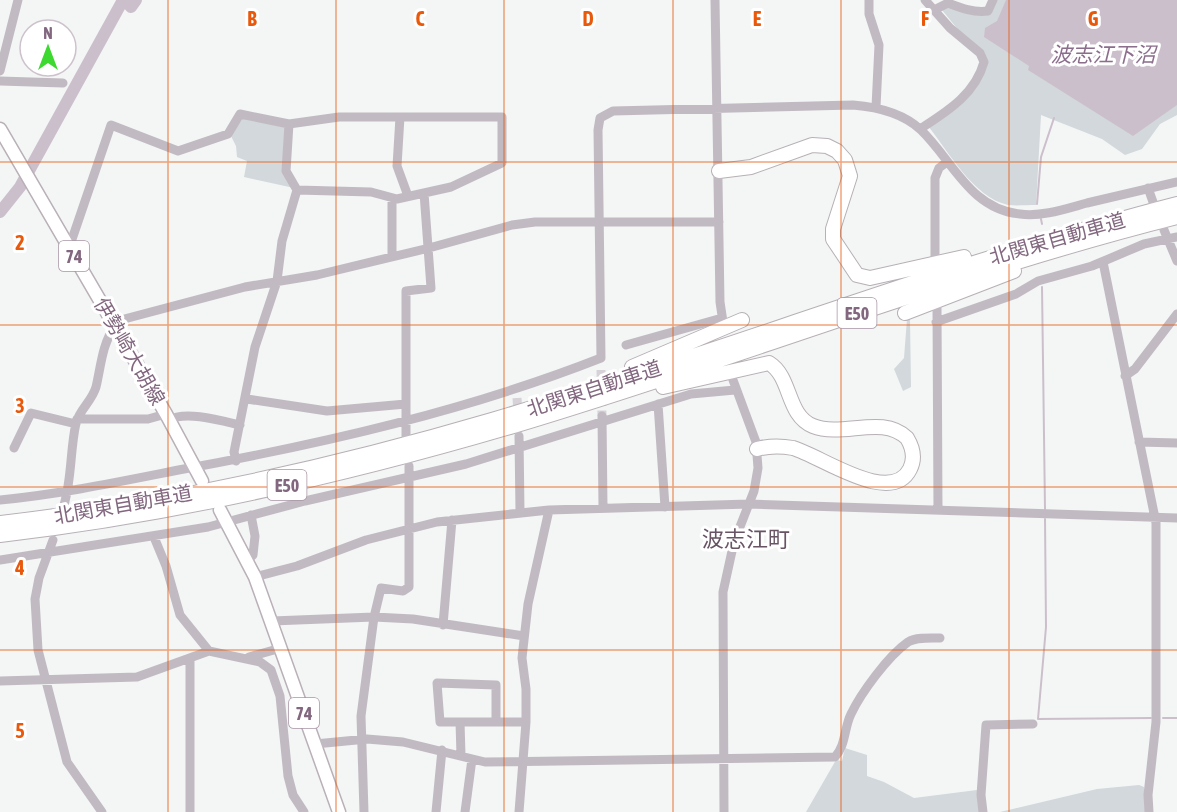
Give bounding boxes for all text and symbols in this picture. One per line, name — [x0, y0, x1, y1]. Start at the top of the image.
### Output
text: B — [247, 7, 257, 30]
text: C — [416, 7, 425, 30]
text: D — [582, 7, 594, 30]
text: E — [753, 7, 762, 30]
text: F — [921, 7, 929, 30]
text: G — [1088, 7, 1099, 30]
north arrow — [18, 18, 78, 78]
text: N — [43, 24, 53, 42]
water label: 波志江下沼 — [1051, 42, 1158, 66]
street label: 北関東自動車道 — [987, 208, 1127, 268]
text: 2 — [15, 231, 25, 254]
road number: 74 — [59, 241, 89, 271]
street label: 伊勢崎大胡線 — [90, 293, 170, 409]
road number: E50 — [838, 298, 876, 328]
street label: 北関東自動車道 — [524, 355, 664, 421]
text: 3 — [15, 394, 25, 417]
road number: E50 — [268, 470, 306, 500]
street label: 北関東自動車道 — [52, 481, 194, 527]
district label: 波志江町 — [702, 526, 790, 552]
text: 4 — [14, 556, 25, 579]
road number: 74 — [289, 698, 319, 728]
text: 5 — [15, 719, 25, 742]

